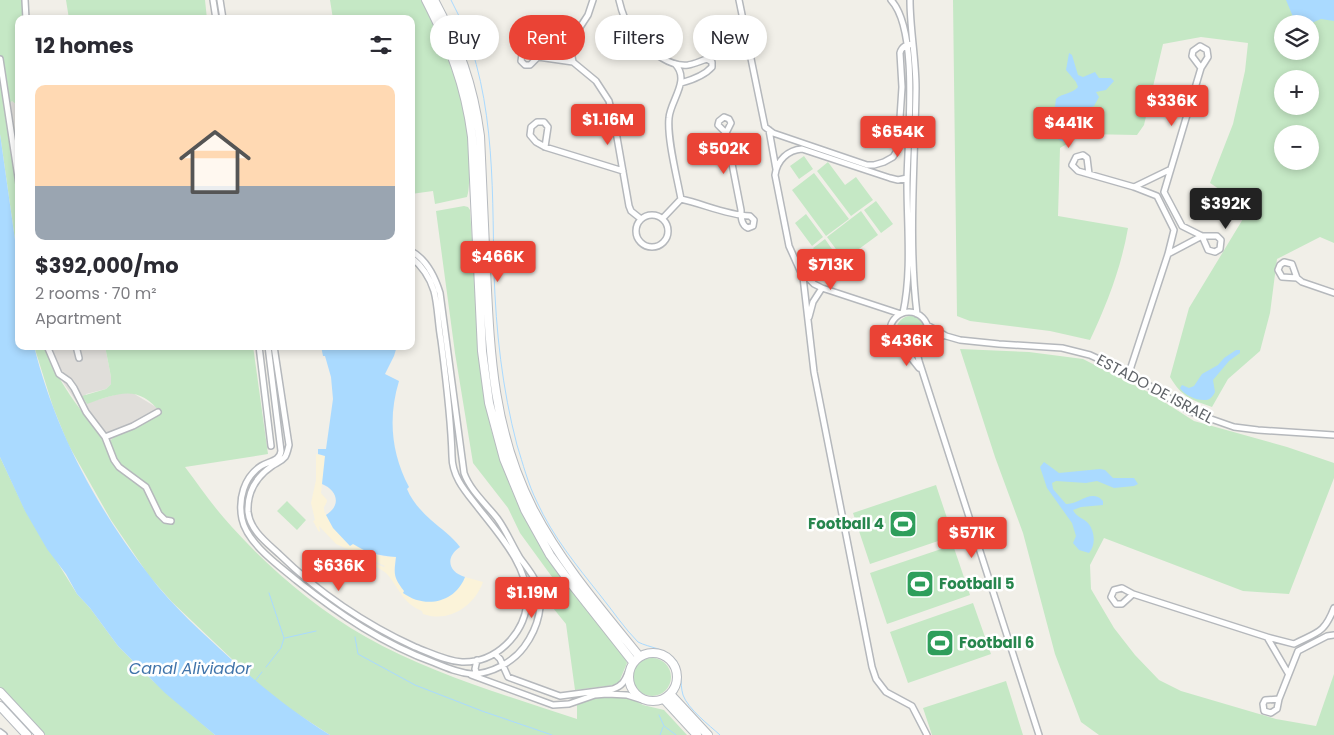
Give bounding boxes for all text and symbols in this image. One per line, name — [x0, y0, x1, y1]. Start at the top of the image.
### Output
chip: Buy — [430, 15, 499, 60]
chip: Rent — [509, 15, 585, 60]
chip: Filters — [595, 15, 683, 60]
chip: New — [693, 15, 767, 60]
map controls — [1274, 15, 1319, 170]
button: layers — [1274, 15, 1319, 60]
text: 12 homes — [35, 31, 134, 60]
icon: filters — [367, 31, 395, 59]
button: + — [1274, 70, 1319, 115]
pin: $336K — [1137, 84, 1207, 127]
text: $336K — [1146, 89, 1198, 112]
pin: $1.16M — [567, 104, 649, 146]
pin: $441K — [1034, 106, 1104, 149]
text: $1.16M — [582, 108, 634, 131]
text: $441K — [1044, 111, 1094, 134]
pin: $654K — [863, 116, 933, 158]
icon: home — [170, 117, 260, 207]
text: $654K — [871, 120, 925, 143]
button: − — [1274, 125, 1319, 170]
pin: $502K — [689, 132, 759, 175]
text: $502K — [698, 137, 750, 160]
pin: $392K — [1191, 188, 1261, 230]
text: $392K — [1201, 192, 1251, 215]
pin: $466K — [463, 240, 533, 283]
text: $466K — [472, 245, 524, 268]
pin: $713K — [796, 248, 866, 291]
text: $392,000/mo — [35, 251, 179, 280]
text: $713K — [808, 253, 854, 276]
text: 2 rooms · 70 m² — [35, 282, 157, 305]
text: Apartment — [35, 307, 122, 330]
pin: $436K — [872, 324, 942, 367]
text: $436K — [881, 329, 933, 352]
street label: ESTADO DE ISRAEL — [1093, 349, 1218, 428]
sports icon: Football 4 — [888, 509, 918, 539]
place label: Football 4 — [808, 513, 884, 534]
pin: $571K — [937, 516, 1007, 559]
text: $571K — [949, 521, 995, 544]
pin: $636K — [304, 550, 374, 592]
text: $636K — [313, 554, 365, 577]
sports icon: Football 5 — [905, 569, 935, 599]
place label: Football 5 — [939, 573, 1015, 594]
pin: $1.19M — [491, 576, 573, 619]
text: $1.19M — [506, 581, 558, 604]
sports icon: Football 6 — [925, 628, 955, 658]
place label: Football 6 — [959, 632, 1034, 653]
water label: Canal Aliviador — [129, 657, 252, 680]

